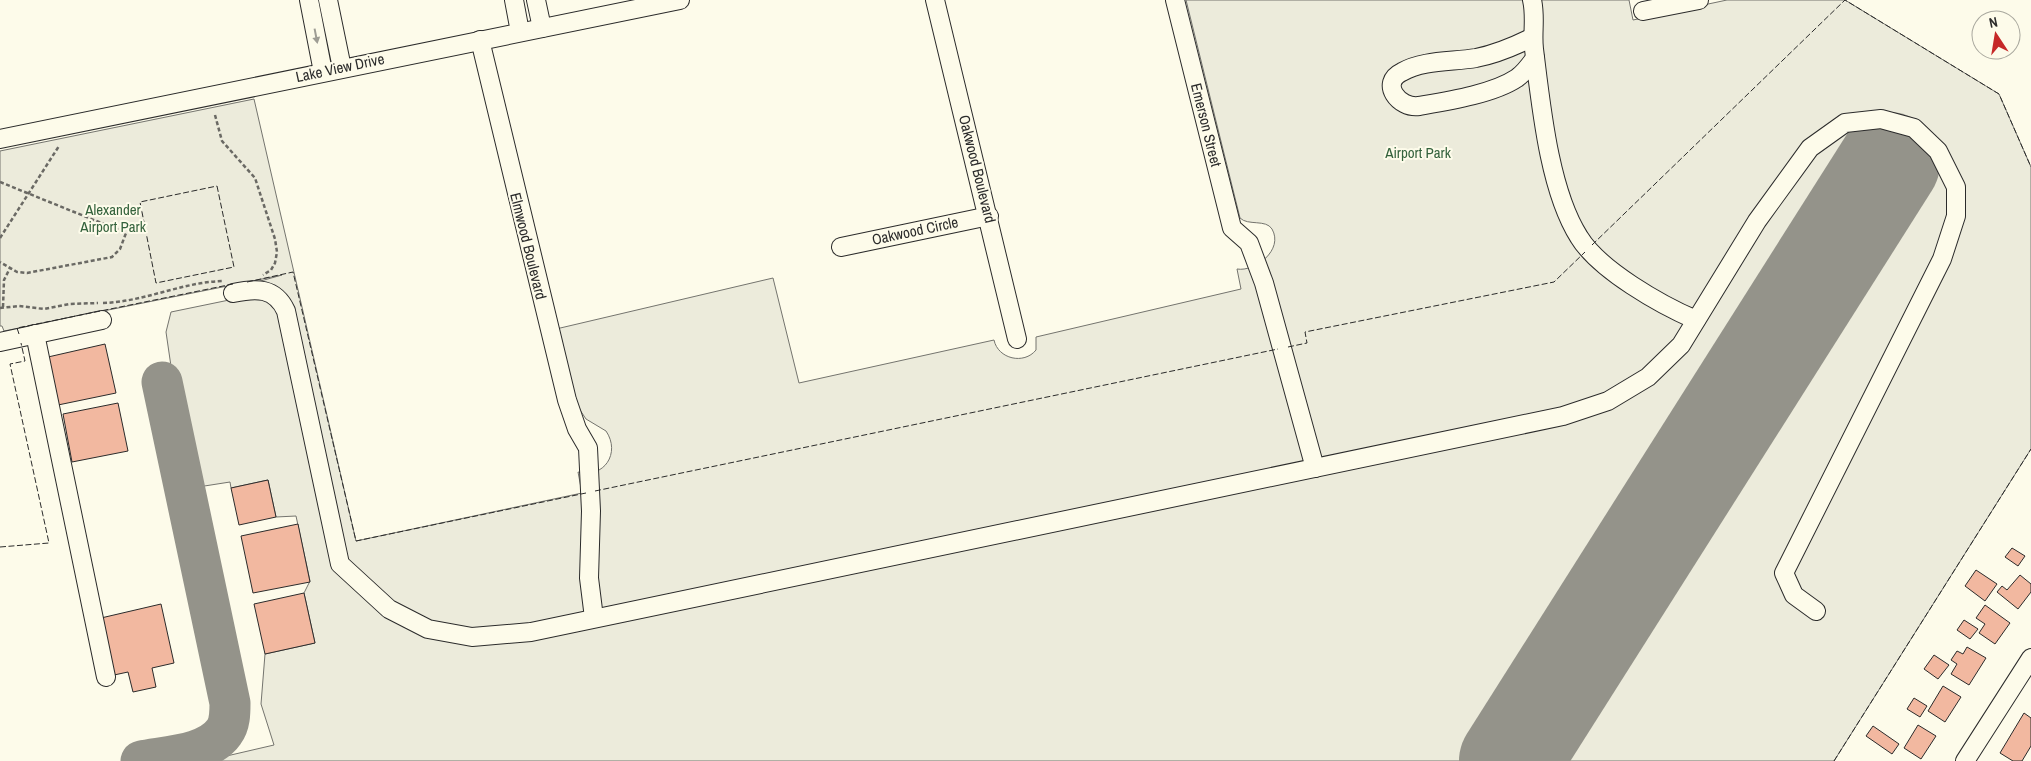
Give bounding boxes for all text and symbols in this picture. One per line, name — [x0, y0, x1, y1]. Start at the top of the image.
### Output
north arrow — [1971, 10, 2021, 60]
text: N — [1987, 13, 1999, 32]
one-way arrow — [312, 28, 320, 43]
street label: Lake View Drive — [294, 48, 386, 87]
street label: Emerson Street — [1186, 81, 1227, 169]
street label: Oakwood Boulevard — [954, 113, 1001, 225]
park label: Airport Park — [1384, 142, 1452, 163]
street label: Elmwood Boulevard — [505, 190, 552, 301]
park label: Alexander Airport Park — [79, 199, 147, 237]
street label: Oakwood Circle — [870, 211, 960, 250]

